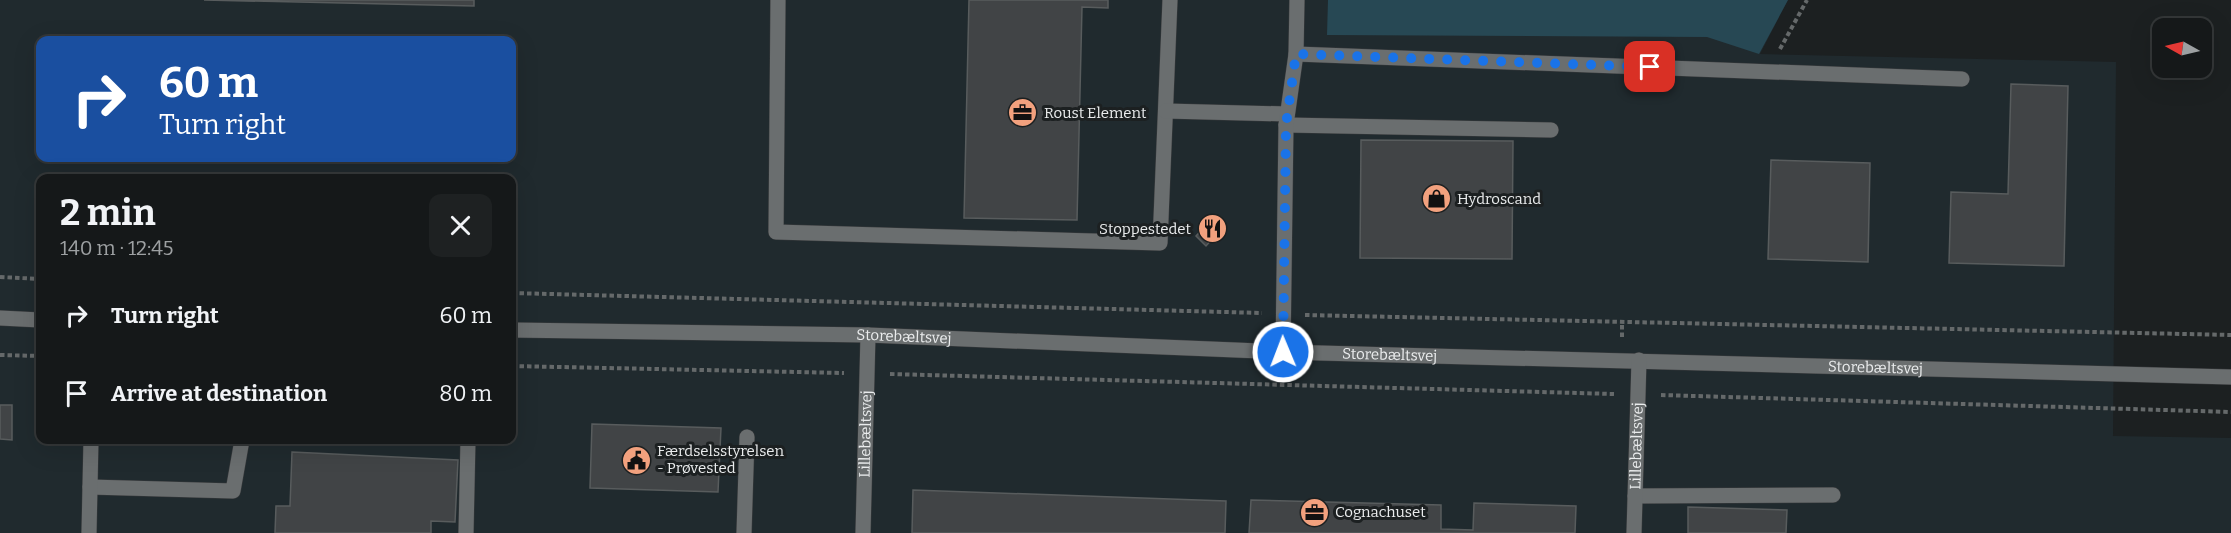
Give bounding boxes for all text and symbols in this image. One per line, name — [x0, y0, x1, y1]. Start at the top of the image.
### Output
north arrow — [2152, 18, 2212, 78]
map controls — [2152, 18, 2212, 78]
pin — [1624, 41, 1675, 92]
icon: arrive — [1633, 50, 1666, 83]
text: 60 m — [159, 58, 258, 108]
icon: right — [60, 60, 138, 138]
office icon: Roust Element — [1007, 97, 1039, 129]
place label: Roust Element — [1044, 104, 1147, 122]
text: Turn right — [159, 109, 286, 141]
shop icon: Hydroscand — [1420, 183, 1452, 215]
place label: Hydroscand — [1457, 190, 1541, 208]
text: 2 min — [60, 191, 156, 235]
button: close — [429, 194, 492, 257]
restaurant icon: Stoppestedet — [1196, 213, 1228, 245]
place label: Stoppestedet — [1099, 220, 1192, 238]
text: 140 m · 12:45 — [60, 236, 174, 260]
icon: right — [60, 299, 93, 332]
text: Turn right — [111, 302, 219, 329]
text: 60 m — [440, 302, 492, 329]
position arrow — [1251, 320, 1315, 384]
street label: Storebæltsvej — [856, 326, 952, 347]
street label: Storebæltsvej — [1342, 345, 1437, 365]
street label: Storebæltsvej — [1828, 357, 1923, 378]
icon: arrive — [60, 377, 93, 410]
text: Arrive at destination — [111, 380, 327, 407]
text: 80 m — [439, 380, 492, 407]
street label: Lillebæltsvej — [855, 390, 876, 478]
street label: Lillebæltsvej — [1626, 402, 1647, 490]
place label: Færdselsstyrelsen - Prøvested — [657, 442, 785, 477]
public building icon: Færdselsstyrelsen - Prøvested — [620, 444, 652, 476]
office icon: Cognachuset — [1298, 496, 1330, 528]
place label: Cognachuset — [1335, 503, 1426, 521]

